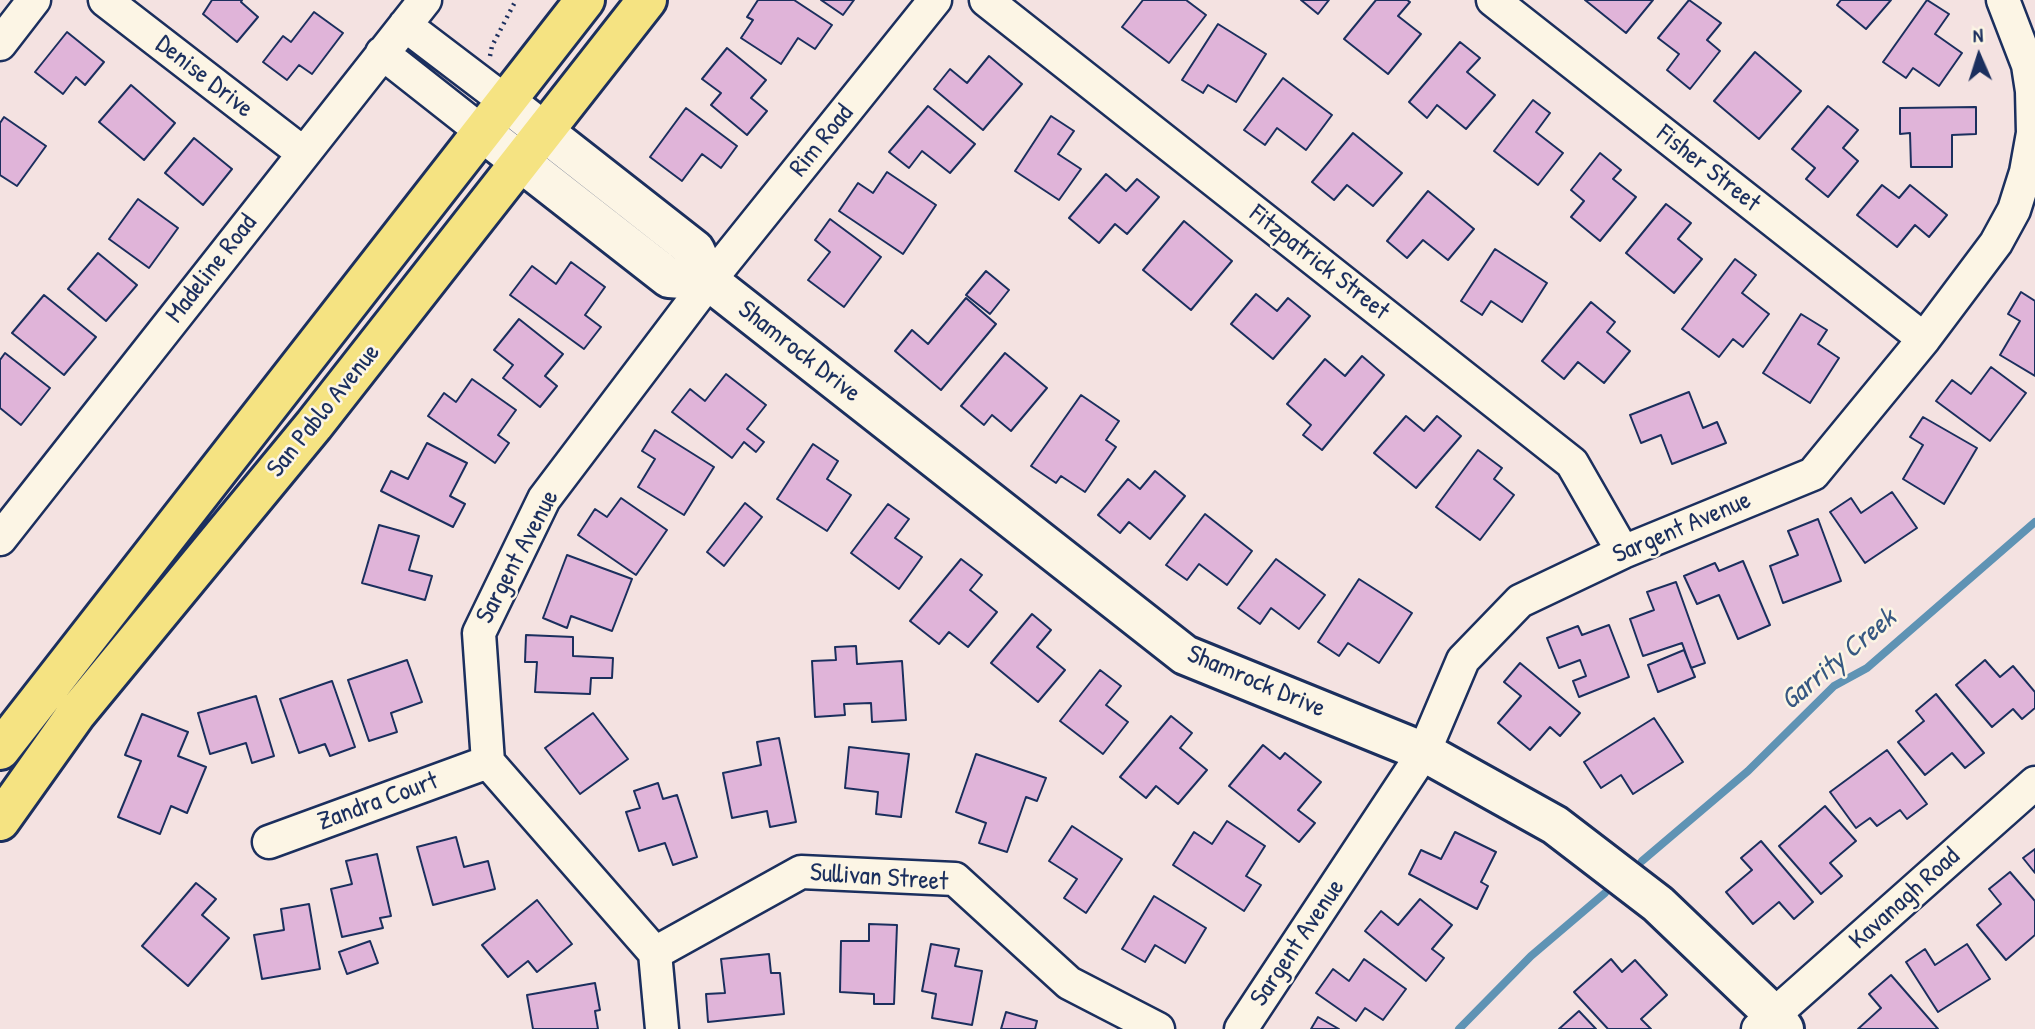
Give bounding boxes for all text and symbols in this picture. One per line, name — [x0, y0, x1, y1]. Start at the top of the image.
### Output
north arrow — [1944, 21, 2014, 91]
text: N — [1972, 22, 1984, 48]
street label: Denise Drive — [149, 29, 259, 125]
street label: Rim Road — [783, 99, 861, 183]
street label: Fisher Street — [1650, 119, 1766, 219]
street label: Fitzpatrick Street — [1243, 199, 1395, 327]
street label: Madeline Road — [160, 208, 264, 330]
street label: Shamrock Drive — [731, 294, 867, 410]
street label: San Pablo Avenue — [261, 338, 387, 484]
street label: Sargent Avenue — [470, 485, 566, 629]
street label: Sargent Avenue — [1608, 485, 1756, 571]
water label: Garrity Creek — [1775, 602, 1903, 718]
street label: Shamrock Drive — [1182, 639, 1330, 725]
street label: Zandra Court — [314, 766, 442, 838]
street label: Kavanagh Road — [1844, 841, 1966, 957]
street label: Sullivan Street — [809, 858, 949, 898]
street label: Sargent Avenue — [1244, 873, 1352, 1013]

